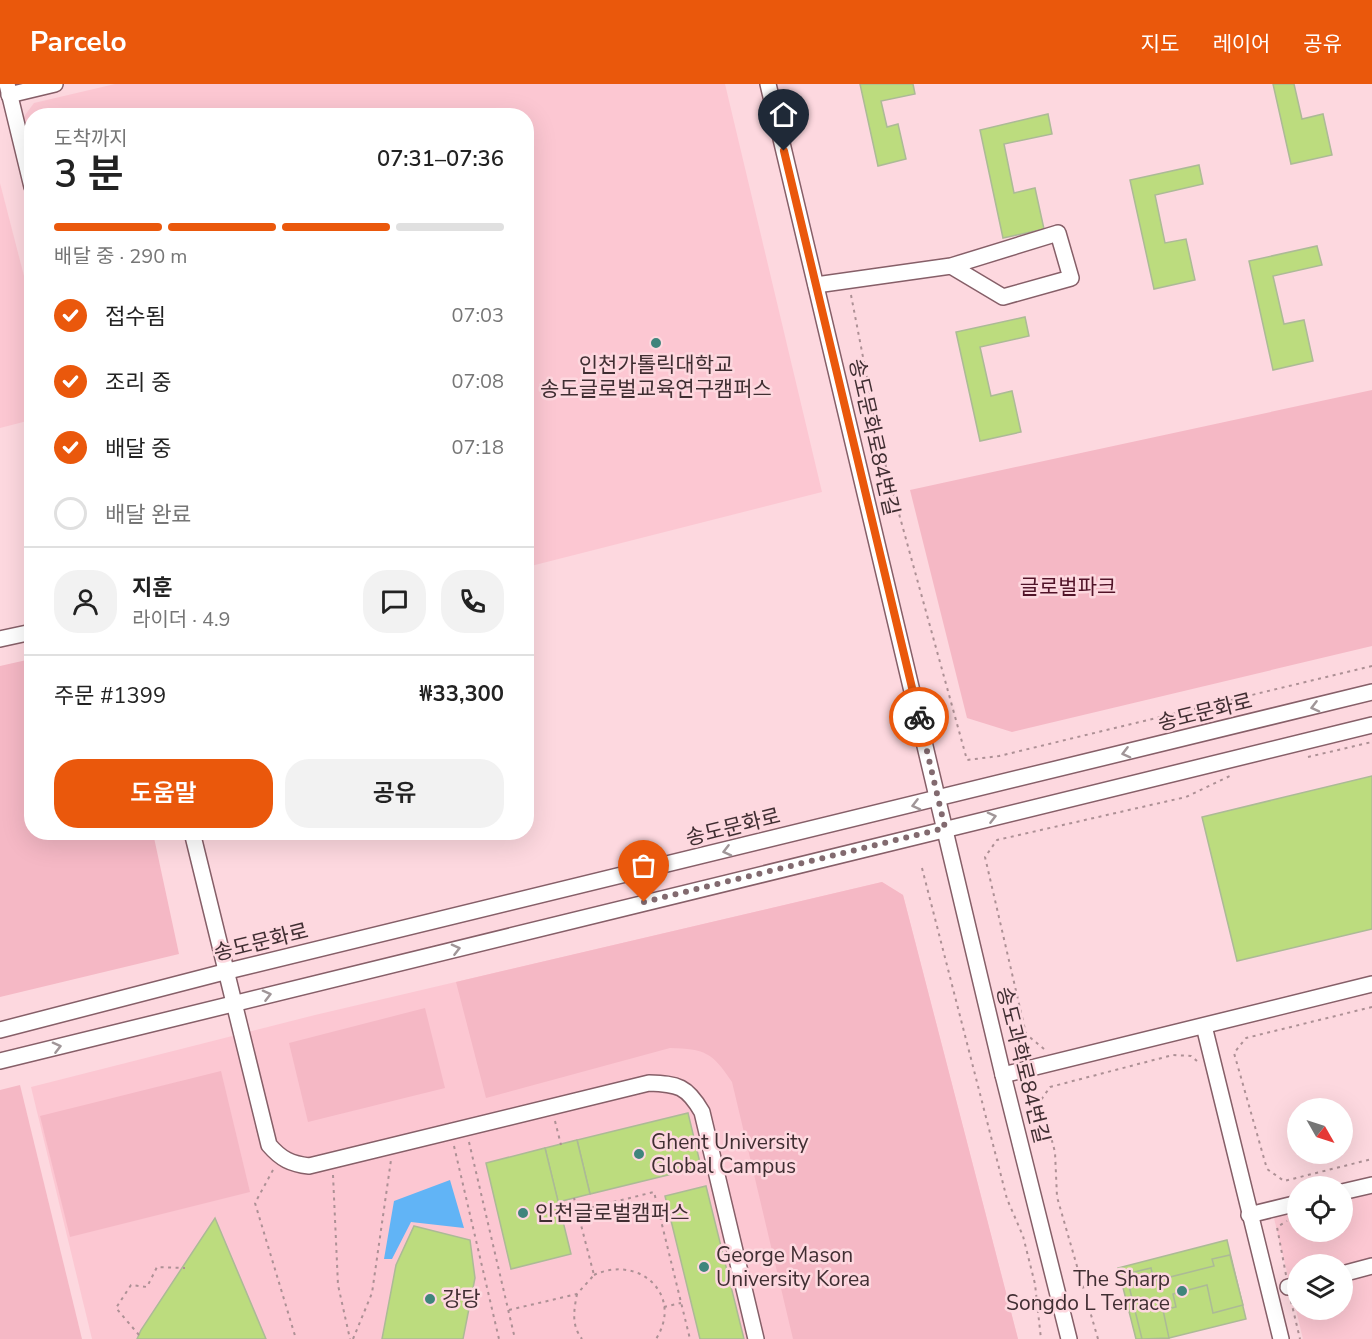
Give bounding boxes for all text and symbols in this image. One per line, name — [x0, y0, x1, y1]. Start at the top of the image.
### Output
text: Parcelo — [30, 23, 127, 61]
text: 지도 — [1141, 30, 1179, 58]
text: 레이어 — [1212, 30, 1270, 58]
text: 공유 — [1303, 30, 1342, 58]
pin — [758, 89, 809, 151]
icon: home — [767, 98, 800, 131]
text: 도착까지 — [54, 125, 128, 152]
text: 07:31–07:36 — [377, 144, 504, 174]
text: 3 분 — [54, 148, 124, 201]
text: 배달 중 · 290 m — [54, 243, 187, 270]
icon: check — [54, 299, 87, 332]
text: 접수됨 — [105, 302, 166, 332]
text: 07:03 — [451, 302, 504, 329]
marker: 인천가톨릭대학교 송도글로벌교육연구캠퍼스 — [649, 336, 663, 350]
place label: 인천가톨릭대학교 송도글로벌교육연구캠퍼스 — [540, 351, 772, 403]
street label: 송도문화로84번길 — [842, 356, 906, 518]
icon: check — [54, 365, 87, 398]
text: 조리 중 — [105, 368, 171, 398]
text: 07:08 — [451, 368, 504, 395]
icon: check — [54, 431, 87, 464]
text: 배달 중 — [105, 434, 171, 464]
text: 07:18 — [451, 434, 504, 461]
text: 배달 완료 — [105, 500, 192, 530]
button: person — [54, 570, 117, 633]
button: chat — [363, 570, 426, 633]
button: phone — [441, 570, 504, 633]
text: 지훈 — [132, 573, 172, 603]
park label: 글로벌파크 — [1020, 573, 1116, 601]
text: 라이더 · 4.9 — [132, 606, 231, 633]
text: ₩33,300 — [419, 679, 504, 709]
text: 주문 #1399 — [54, 681, 166, 711]
courier — [889, 687, 949, 747]
street label: 송도문화로 — [1155, 687, 1255, 737]
one-way arrow — [1310, 699, 1320, 712]
icon: bike — [903, 701, 936, 734]
one-way arrow — [1121, 746, 1131, 759]
button: 도움말 — [54, 759, 273, 828]
button: 공유 — [285, 759, 504, 828]
one-way arrow — [911, 797, 921, 810]
street label: 송도문화로 — [683, 802, 783, 852]
one-way arrow — [987, 812, 997, 825]
pin — [618, 840, 669, 902]
one-way arrow — [722, 843, 732, 856]
icon: bag — [627, 849, 660, 882]
street label: 송도문화로 — [211, 917, 311, 967]
one-way arrow — [451, 943, 461, 956]
street label: 송도과학로84번길 — [990, 984, 1056, 1146]
one-way arrow — [261, 990, 271, 1003]
one-way arrow — [52, 1041, 62, 1054]
north arrow — [1287, 1098, 1353, 1164]
map controls — [1287, 1098, 1353, 1320]
place label: Ghent University Global Campus — [651, 1128, 809, 1180]
marker: Ghent University Global Campus — [632, 1147, 646, 1161]
button: locate — [1287, 1176, 1353, 1242]
place label: 인천글로벌캠퍼스 — [535, 1199, 690, 1227]
marker: 인천글로벌캠퍼스 — [516, 1206, 530, 1220]
place label: George Mason University Korea — [716, 1241, 870, 1293]
button: layers — [1287, 1254, 1353, 1320]
marker: George Mason University Korea — [697, 1260, 711, 1274]
place label: The Sharp Songdo L Terrace — [1006, 1265, 1170, 1317]
marker: The Sharp Songdo L Terrace — [1175, 1284, 1189, 1298]
place label: 강당 — [442, 1285, 481, 1313]
marker: 강당 — [423, 1292, 437, 1306]

